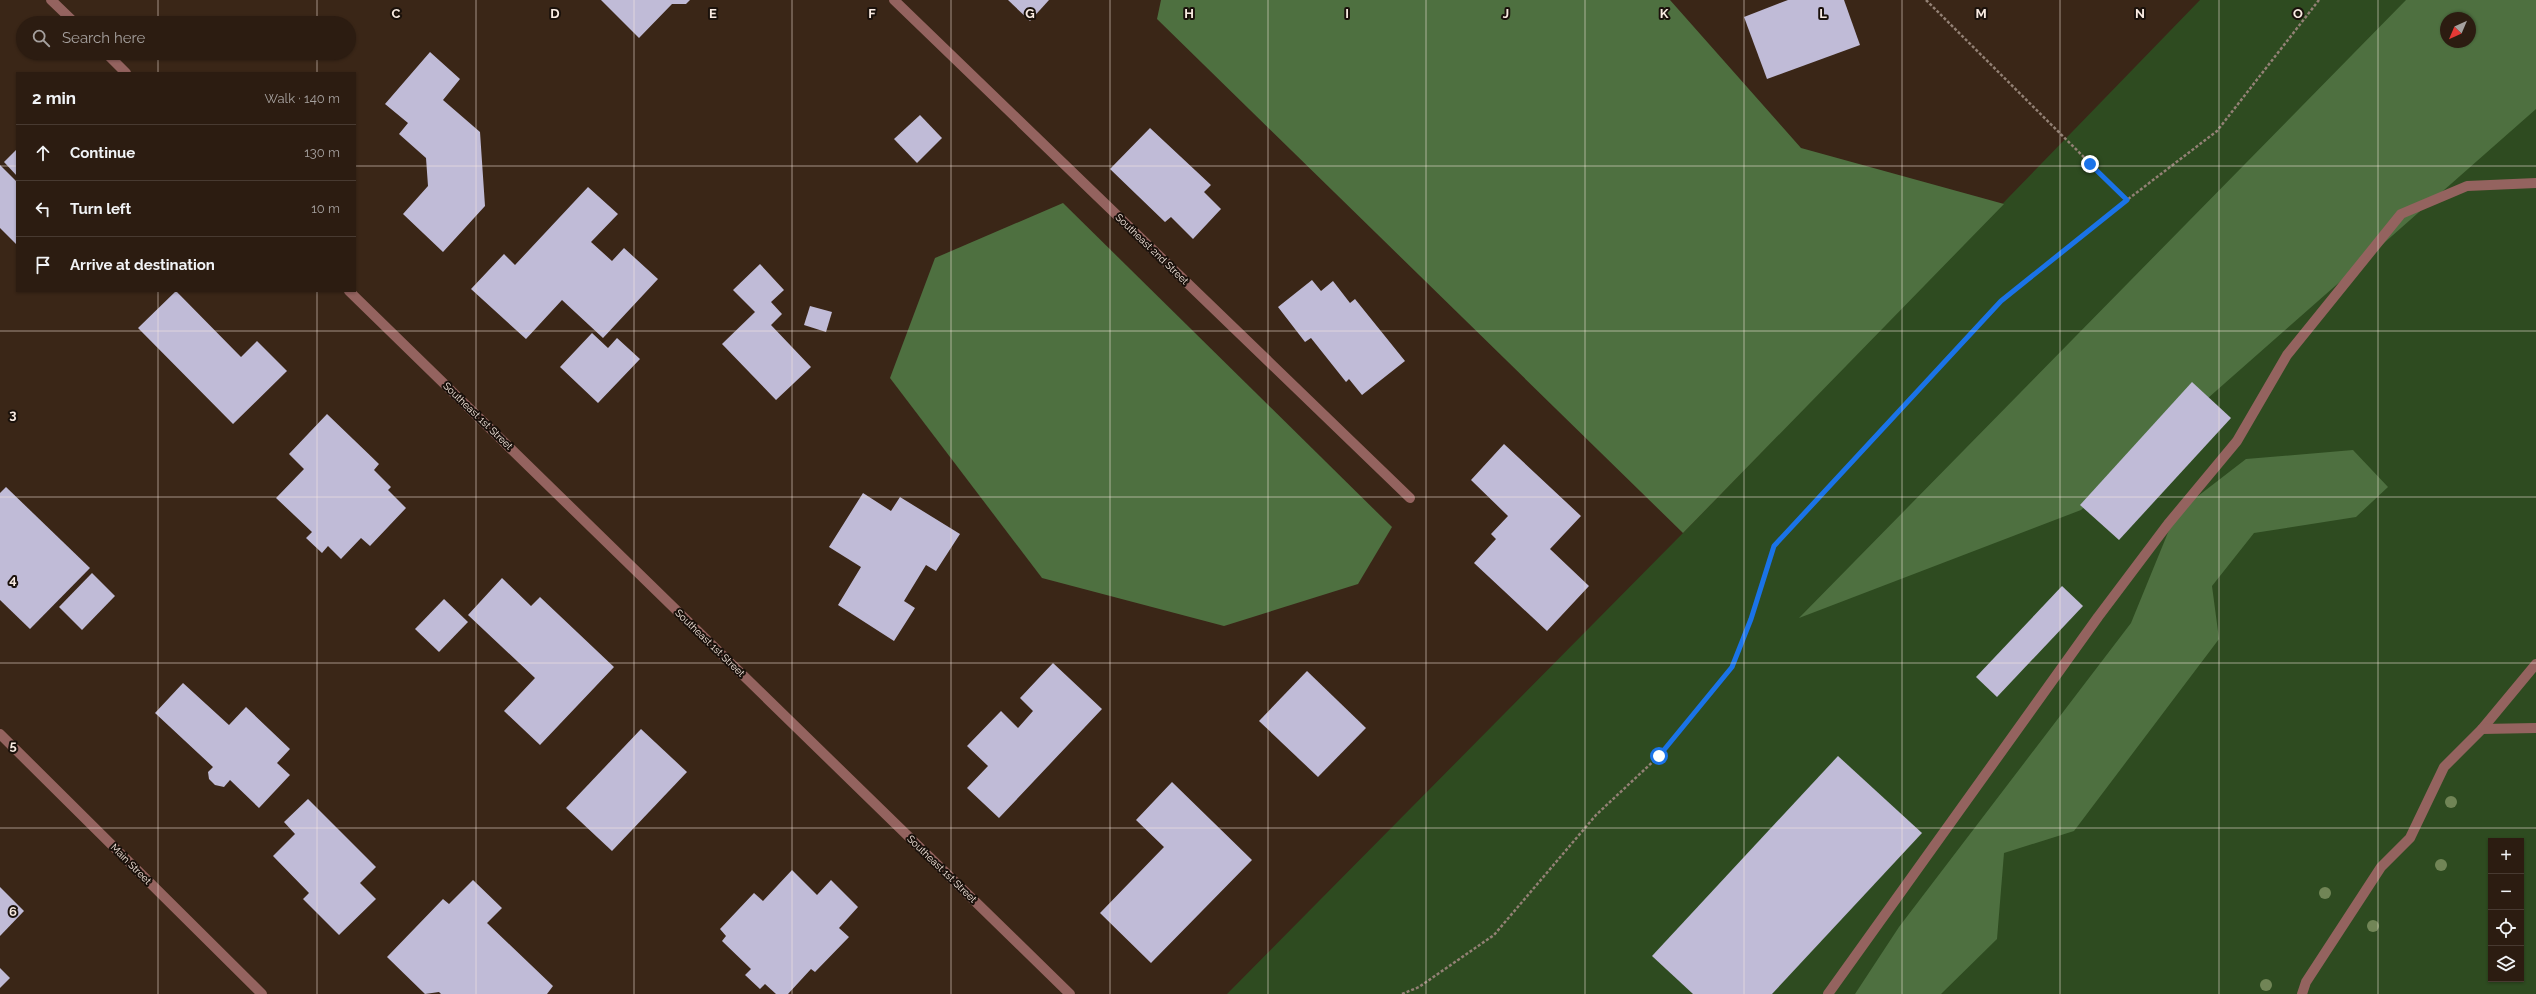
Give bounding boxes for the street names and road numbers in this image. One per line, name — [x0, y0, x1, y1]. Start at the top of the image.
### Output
street label: Southeast 2nd Street — [1113, 211, 1191, 287]
street label: Southeast 1st Street — [441, 380, 515, 452]
street label: Southeast 1st Street — [673, 607, 747, 679]
street label: Southeast 1st Street — [905, 833, 979, 905]
street label: Main Street — [109, 842, 154, 887]

